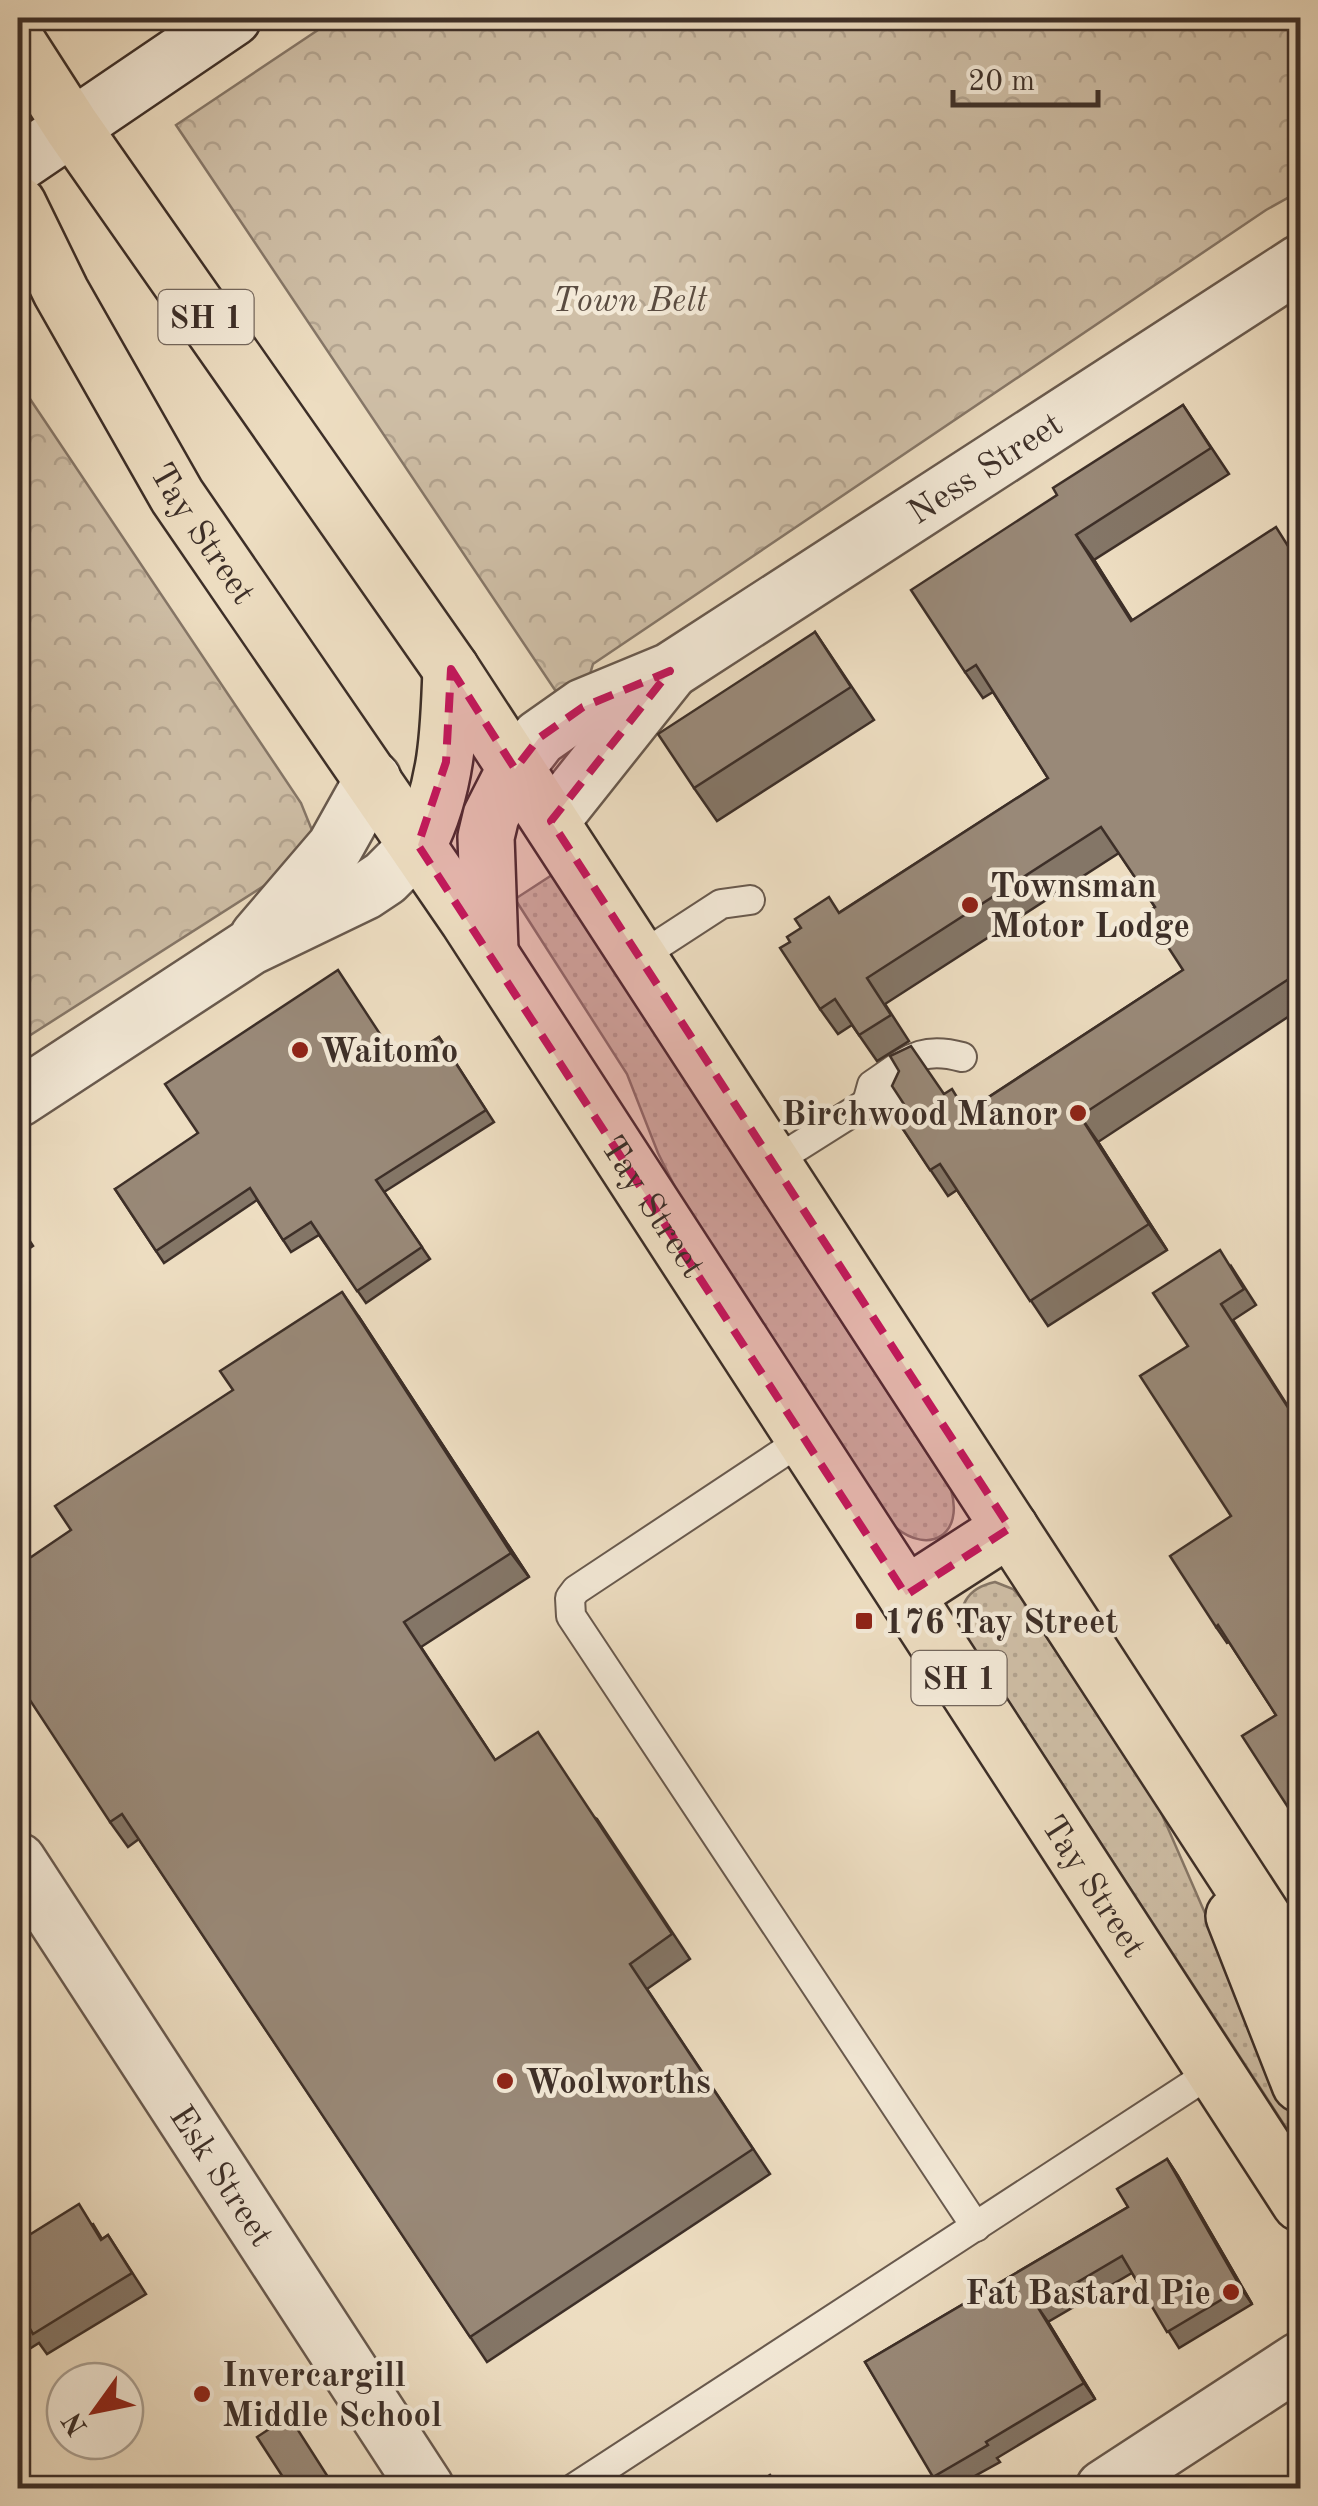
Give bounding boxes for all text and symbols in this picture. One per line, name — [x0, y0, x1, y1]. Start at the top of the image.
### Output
scale bar — [953, 45, 1098, 107]
text: 20 m — [968, 67, 1035, 97]
park label: Town Belt — [552, 284, 708, 319]
road number: SH 1 — [158, 290, 254, 344]
street label: Ness Street — [903, 407, 1069, 532]
street label: Tay Street — [142, 458, 261, 611]
place label: Townsman Motor Lodge — [990, 870, 1190, 945]
marker: Townsman Motor Lodge — [959, 894, 981, 916]
place label: Waitomo — [320, 1035, 458, 1070]
marker: Waitomo — [289, 1039, 311, 1061]
place label: Birchwood Manor — [781, 1098, 1058, 1133]
marker: Birchwood Manor — [1067, 1102, 1089, 1124]
street label: Tay Street — [593, 1130, 710, 1285]
place label: 176 Tay Street — [884, 1606, 1118, 1641]
marker: 176 Tay Street — [853, 1610, 875, 1632]
road number: SH 1 — [912, 1651, 1006, 1705]
street label: Tay Street — [1034, 1810, 1151, 1964]
place label: Woolworths — [525, 2066, 711, 2101]
marker: Woolworths — [494, 2070, 516, 2092]
street label: Esk Street — [162, 2100, 279, 2253]
place label: Fat Bastard Pie — [965, 2277, 1211, 2312]
marker: Fat Bastard Pie — [1220, 2281, 1242, 2303]
place label: Invercargill Middle School — [222, 2359, 442, 2434]
north arrow — [45, 2361, 145, 2461]
marker: Invercargill Middle School — [191, 2383, 213, 2405]
text: N — [59, 2406, 94, 2440]

